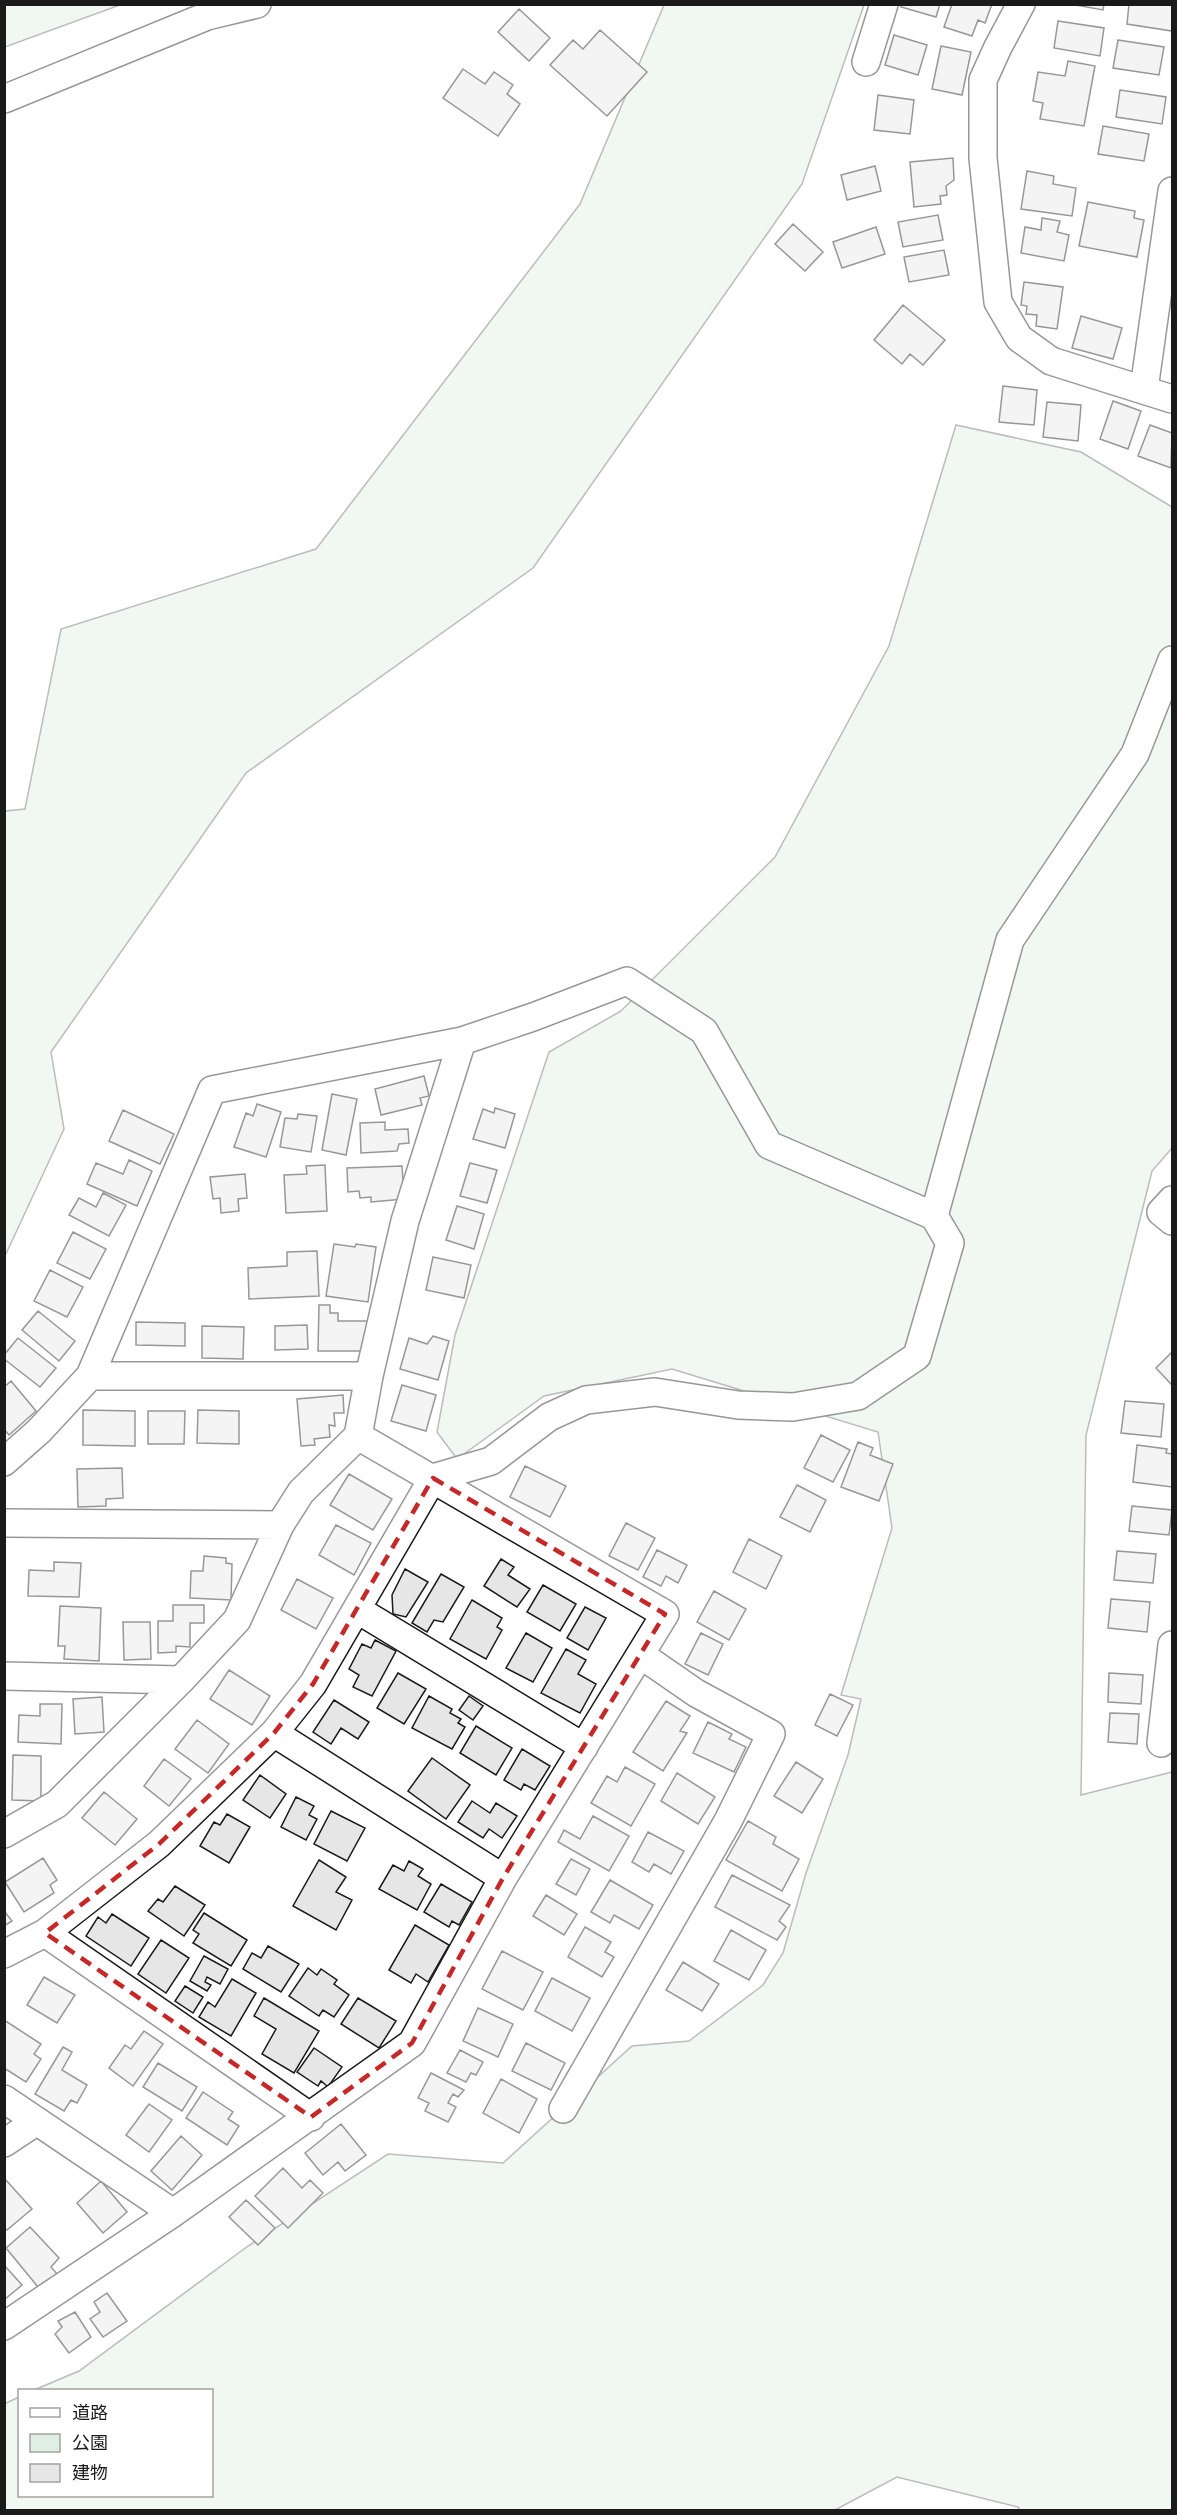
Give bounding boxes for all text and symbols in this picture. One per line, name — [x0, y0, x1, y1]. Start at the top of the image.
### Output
legend — [18, 2389, 213, 2497]
text: 道路 — [72, 2402, 108, 2424]
text: 公園 — [72, 2432, 108, 2454]
text: 建物 — [72, 2462, 108, 2484]

